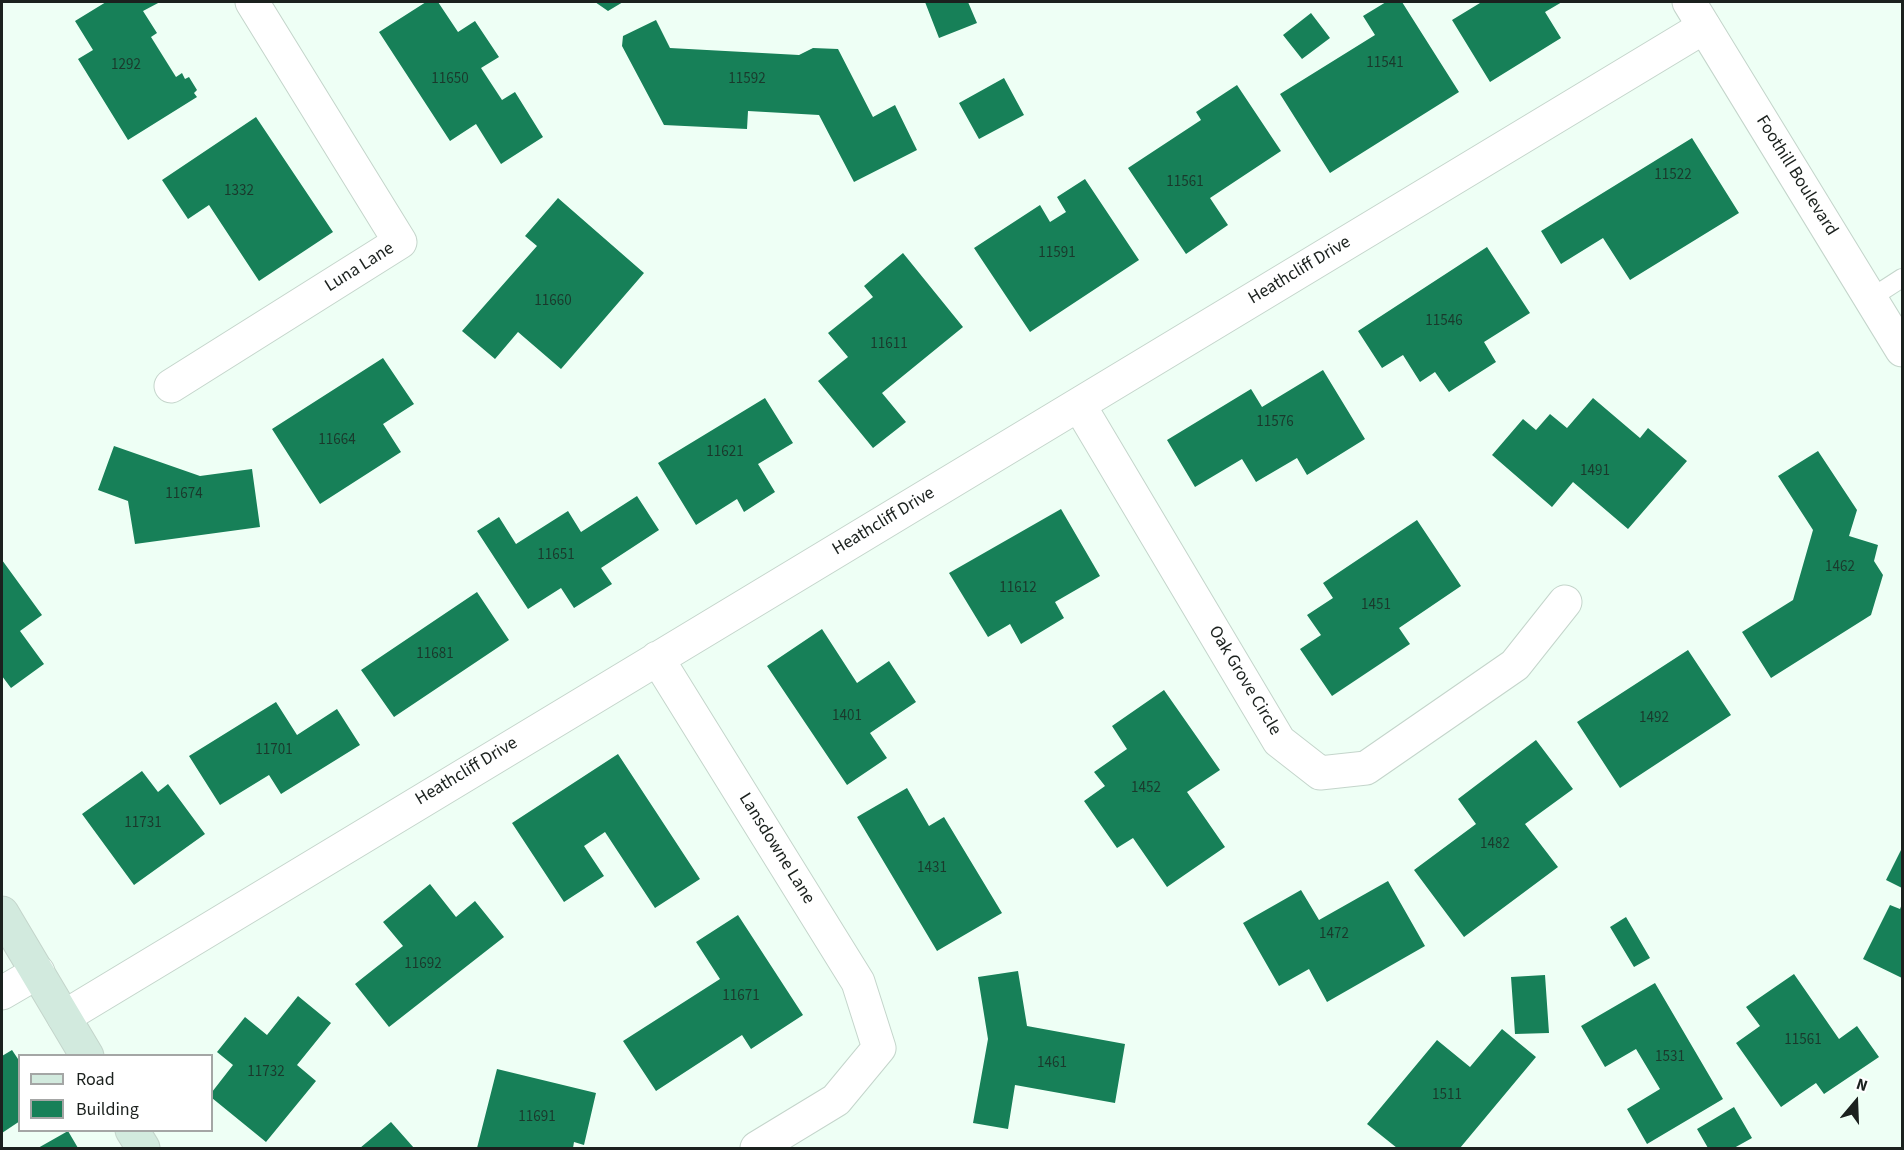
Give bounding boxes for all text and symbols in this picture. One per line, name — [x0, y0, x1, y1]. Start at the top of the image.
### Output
house number: 11541 — [1366, 55, 1404, 73]
house number: 1292 — [111, 57, 141, 75]
house number: 11650 — [431, 71, 469, 89]
house number: 11592 — [728, 71, 766, 89]
street label: Foothill Boulevard — [1750, 112, 1842, 240]
house number: 11522 — [1654, 167, 1692, 185]
house number: 11561 — [1166, 174, 1204, 192]
house number: 1332 — [224, 183, 254, 201]
street label: Heathcliff Drive — [1245, 232, 1355, 310]
street label: Luna Lane — [321, 238, 399, 298]
house number: 11591 — [1038, 245, 1076, 263]
house number: 11660 — [534, 293, 572, 311]
house number: 11546 — [1425, 313, 1463, 331]
house number: 11611 — [870, 336, 908, 354]
house number: 11576 — [1256, 414, 1294, 432]
house number: 11664 — [318, 432, 356, 450]
house number: 11621 — [706, 444, 744, 462]
house number: 1491 — [1580, 463, 1610, 481]
street label: Heathcliff Drive — [829, 483, 939, 561]
house number: 11674 — [165, 486, 203, 504]
house number: 11651 — [537, 547, 575, 565]
house number: 1462 — [1825, 559, 1855, 577]
house number: 11612 — [999, 580, 1037, 598]
house number: 1451 — [1361, 597, 1391, 615]
street label: Oak Grove Circle — [1203, 622, 1285, 740]
house number: 11681 — [416, 646, 454, 664]
house number: 1401 — [832, 708, 862, 726]
house number: 1492 — [1639, 710, 1669, 728]
street label: Heathcliff Drive — [412, 733, 522, 811]
house number: 11701 — [255, 742, 293, 760]
house number: 1452 — [1131, 780, 1161, 798]
street label: Lansdowne Lane — [733, 790, 819, 908]
house number: 11731 — [124, 815, 162, 833]
house number: 1482 — [1480, 836, 1510, 854]
house number: 1431 — [917, 860, 947, 878]
house number: 1472 — [1319, 926, 1349, 944]
house number: 11692 — [404, 956, 442, 974]
house number: 11671 — [722, 988, 760, 1006]
house number: 11561 — [1784, 1032, 1822, 1050]
house number: 1531 — [1655, 1049, 1685, 1067]
legend — [18, 1054, 213, 1132]
house number: 1461 — [1037, 1055, 1067, 1073]
house number: 11732 — [247, 1064, 285, 1082]
text: Road — [76, 1067, 115, 1092]
north arrow — [1826, 1072, 1886, 1132]
text: N — [1853, 1073, 1870, 1097]
house number: 1511 — [1432, 1087, 1462, 1105]
text: Building — [76, 1097, 139, 1122]
house number: 11691 — [518, 1109, 556, 1127]

